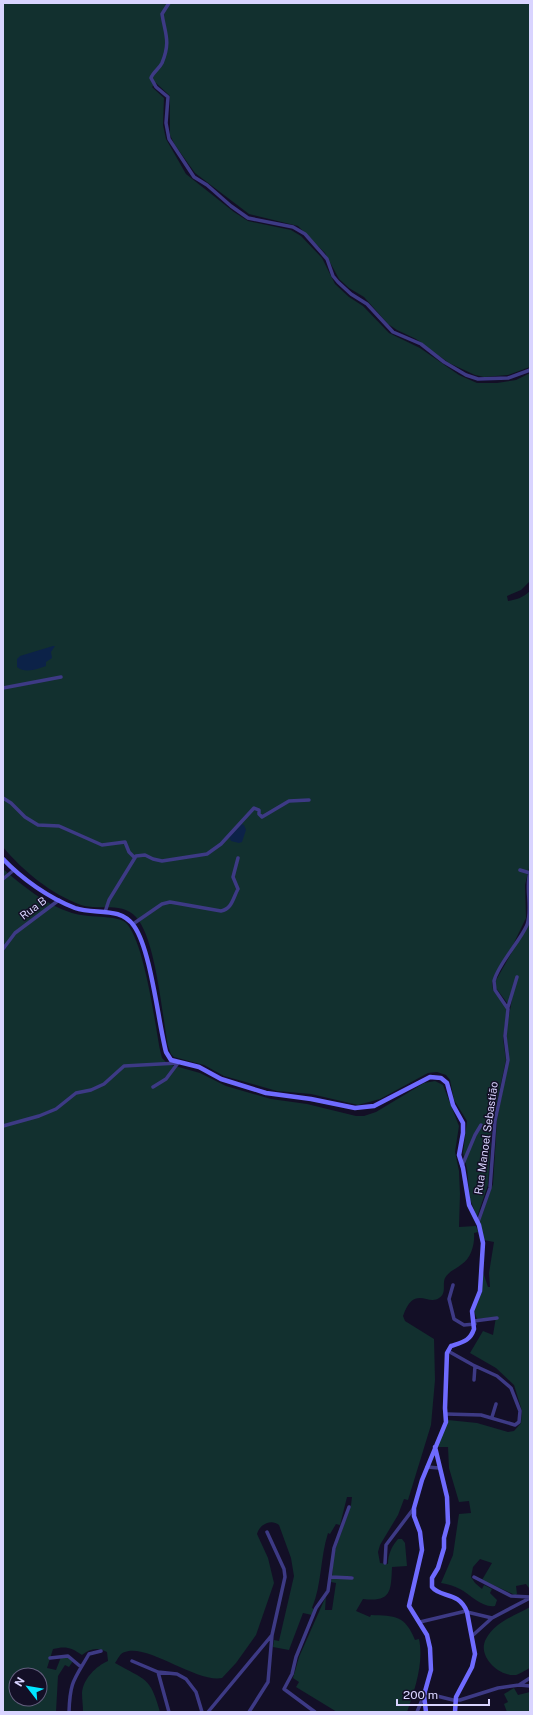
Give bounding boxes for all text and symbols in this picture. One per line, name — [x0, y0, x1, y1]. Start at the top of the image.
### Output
street label: Rua B — [17, 894, 49, 922]
street label: Rua Manoel Sebastião — [472, 1081, 500, 1195]
north arrow — [8, 1667, 48, 1707]
text: N — [12, 1675, 27, 1689]
scale bar — [397, 1681, 489, 1707]
text: 200 m — [403, 1688, 438, 1702]

